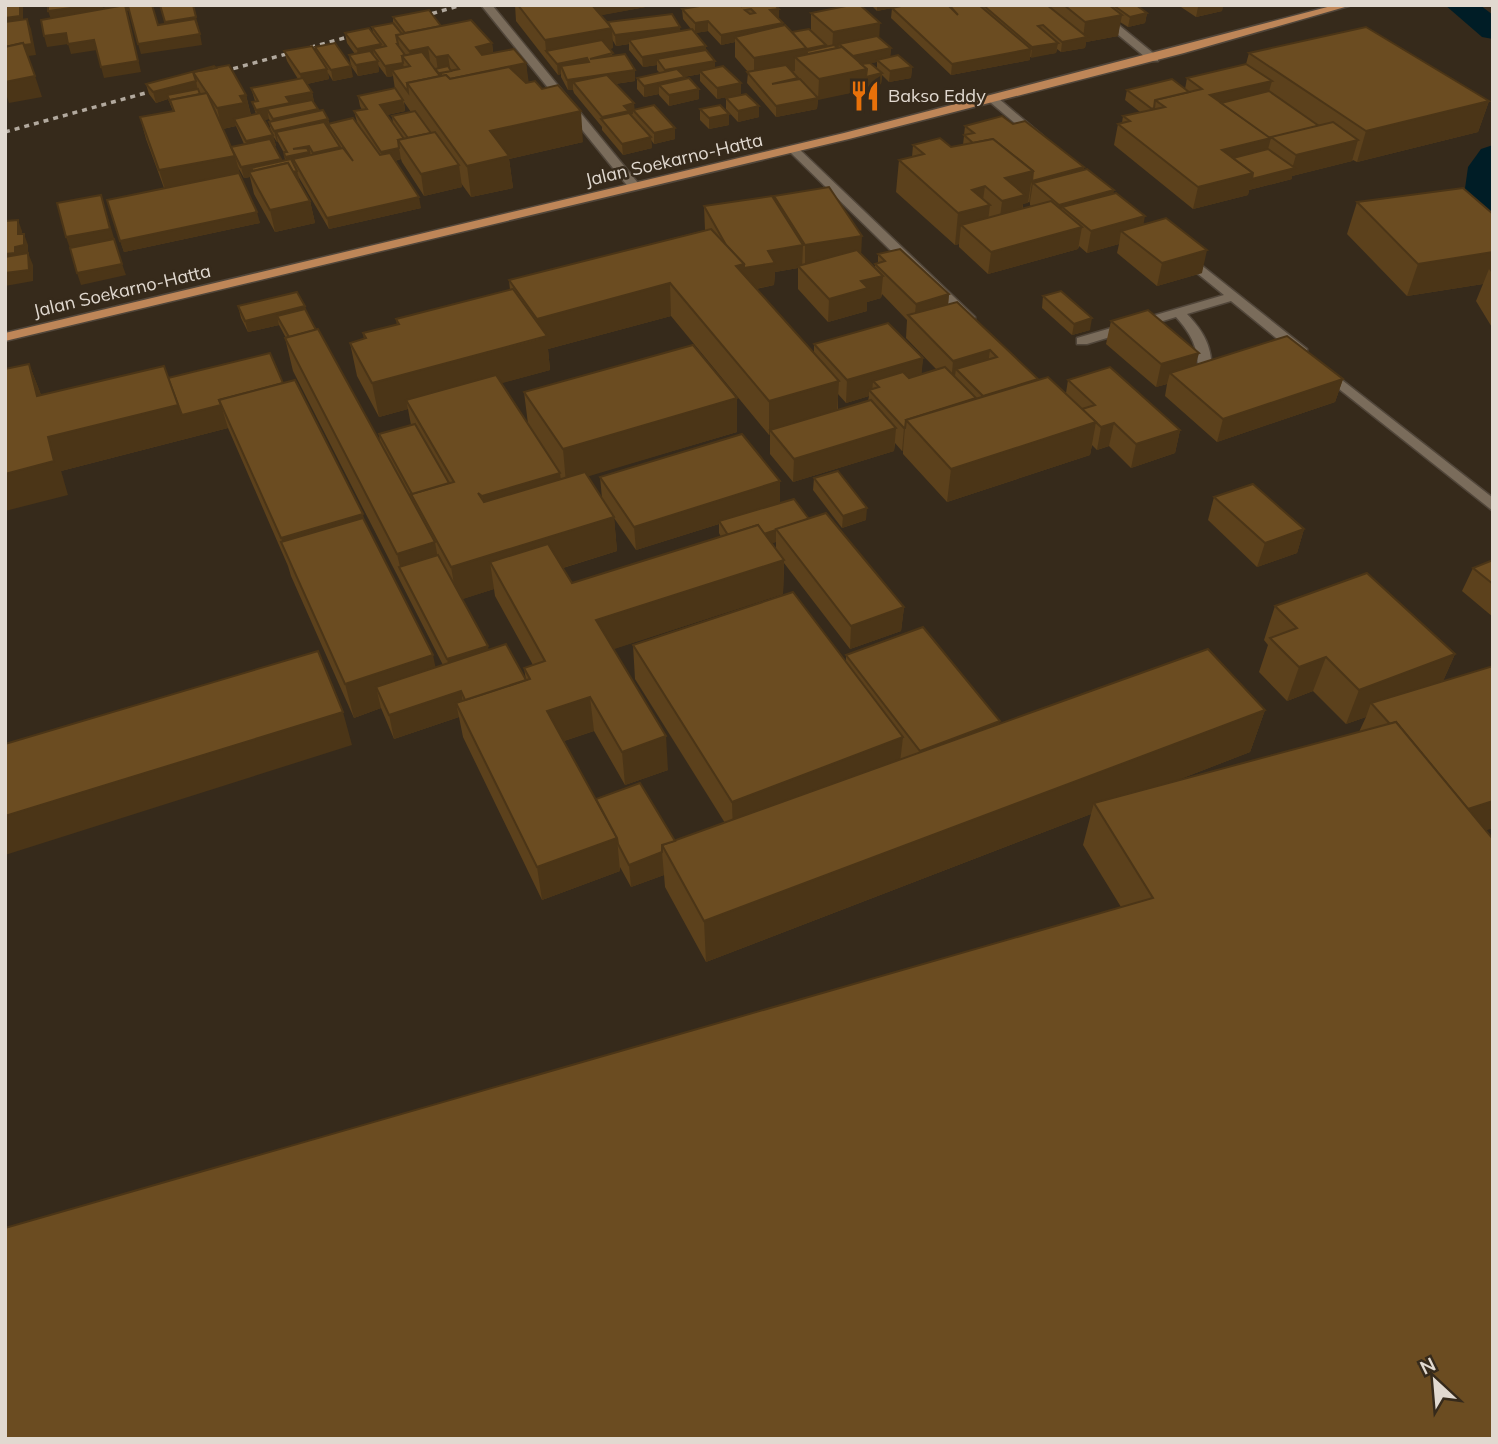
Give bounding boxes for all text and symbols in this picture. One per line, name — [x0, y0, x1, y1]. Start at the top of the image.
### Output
restaurant icon: Bakso Eddy — [848, 79, 882, 113]
place label: Bakso Eddy — [888, 84, 986, 107]
street label: Jalan Soekarno-Hatta — [583, 128, 765, 191]
street label: Jalan Soekarno-Hatta — [31, 259, 213, 322]
north arrow — [1400, 1346, 1470, 1416]
text: N — [1416, 1352, 1439, 1380]

